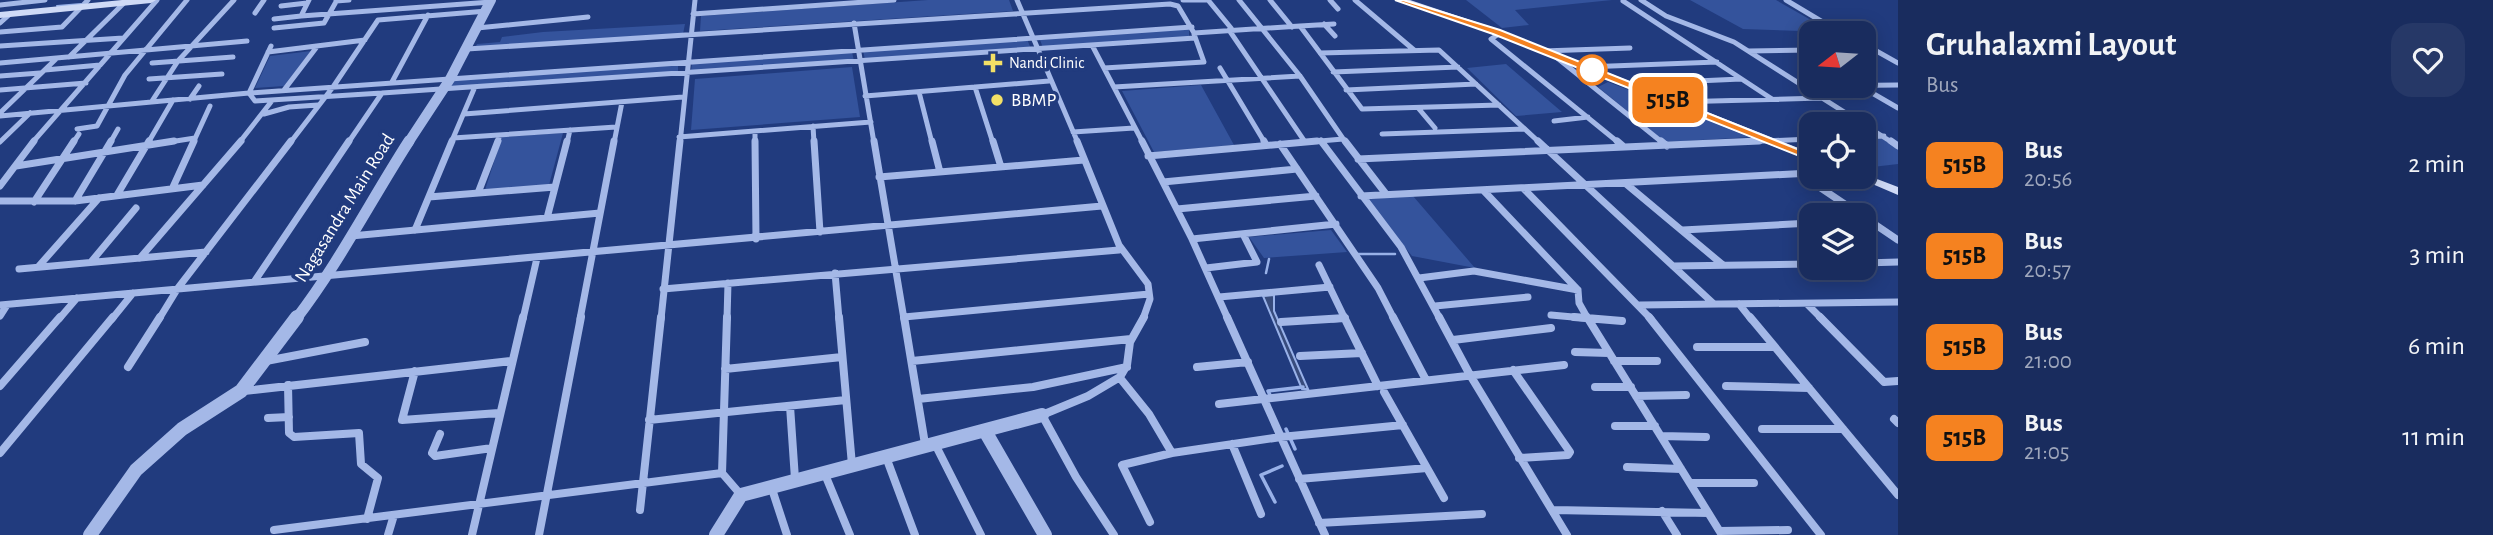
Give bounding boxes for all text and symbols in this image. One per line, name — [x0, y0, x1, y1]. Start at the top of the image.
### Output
north arrow — [1799, 21, 1876, 98]
map controls — [1799, 21, 1876, 280]
button: heart — [2391, 23, 2465, 97]
text: Gruhalaxmi Layout — [1926, 29, 2176, 62]
marker: Nandi Clinic — [983, 53, 1003, 73]
place label: Nandi Clinic — [1009, 55, 1084, 71]
unlabelled marker — [1577, 55, 1607, 85]
text: Bus — [1926, 74, 1959, 97]
line badge: 515B — [1619, 77, 1717, 123]
text: 515B — [1646, 88, 1690, 112]
place label: BBMP — [1011, 91, 1056, 110]
marker: BBMP — [989, 92, 1005, 108]
button: locate — [1799, 112, 1876, 189]
street label: Nagasandra Main Road — [292, 130, 398, 286]
text: Bus — [2024, 137, 2063, 163]
text: 2 min — [2408, 151, 2465, 177]
text: 515B — [1943, 153, 1986, 177]
text: 20:56 — [2024, 168, 2072, 191]
button: layers — [1799, 203, 1876, 280]
text: Bus — [2024, 228, 2063, 254]
text: 3 min — [2409, 242, 2465, 268]
text: 515B — [1943, 244, 1986, 268]
text: 20:57 — [2024, 259, 2071, 282]
text: Bus — [2024, 319, 2063, 345]
text: 6 min — [2408, 333, 2465, 359]
text: 515B — [1943, 335, 1986, 359]
text: 21:00 — [2024, 350, 2072, 373]
text: Bus — [2024, 410, 2063, 436]
text: 11 min — [2402, 424, 2465, 450]
text: 515B — [1943, 426, 1986, 450]
text: 21:05 — [2024, 441, 2069, 464]

